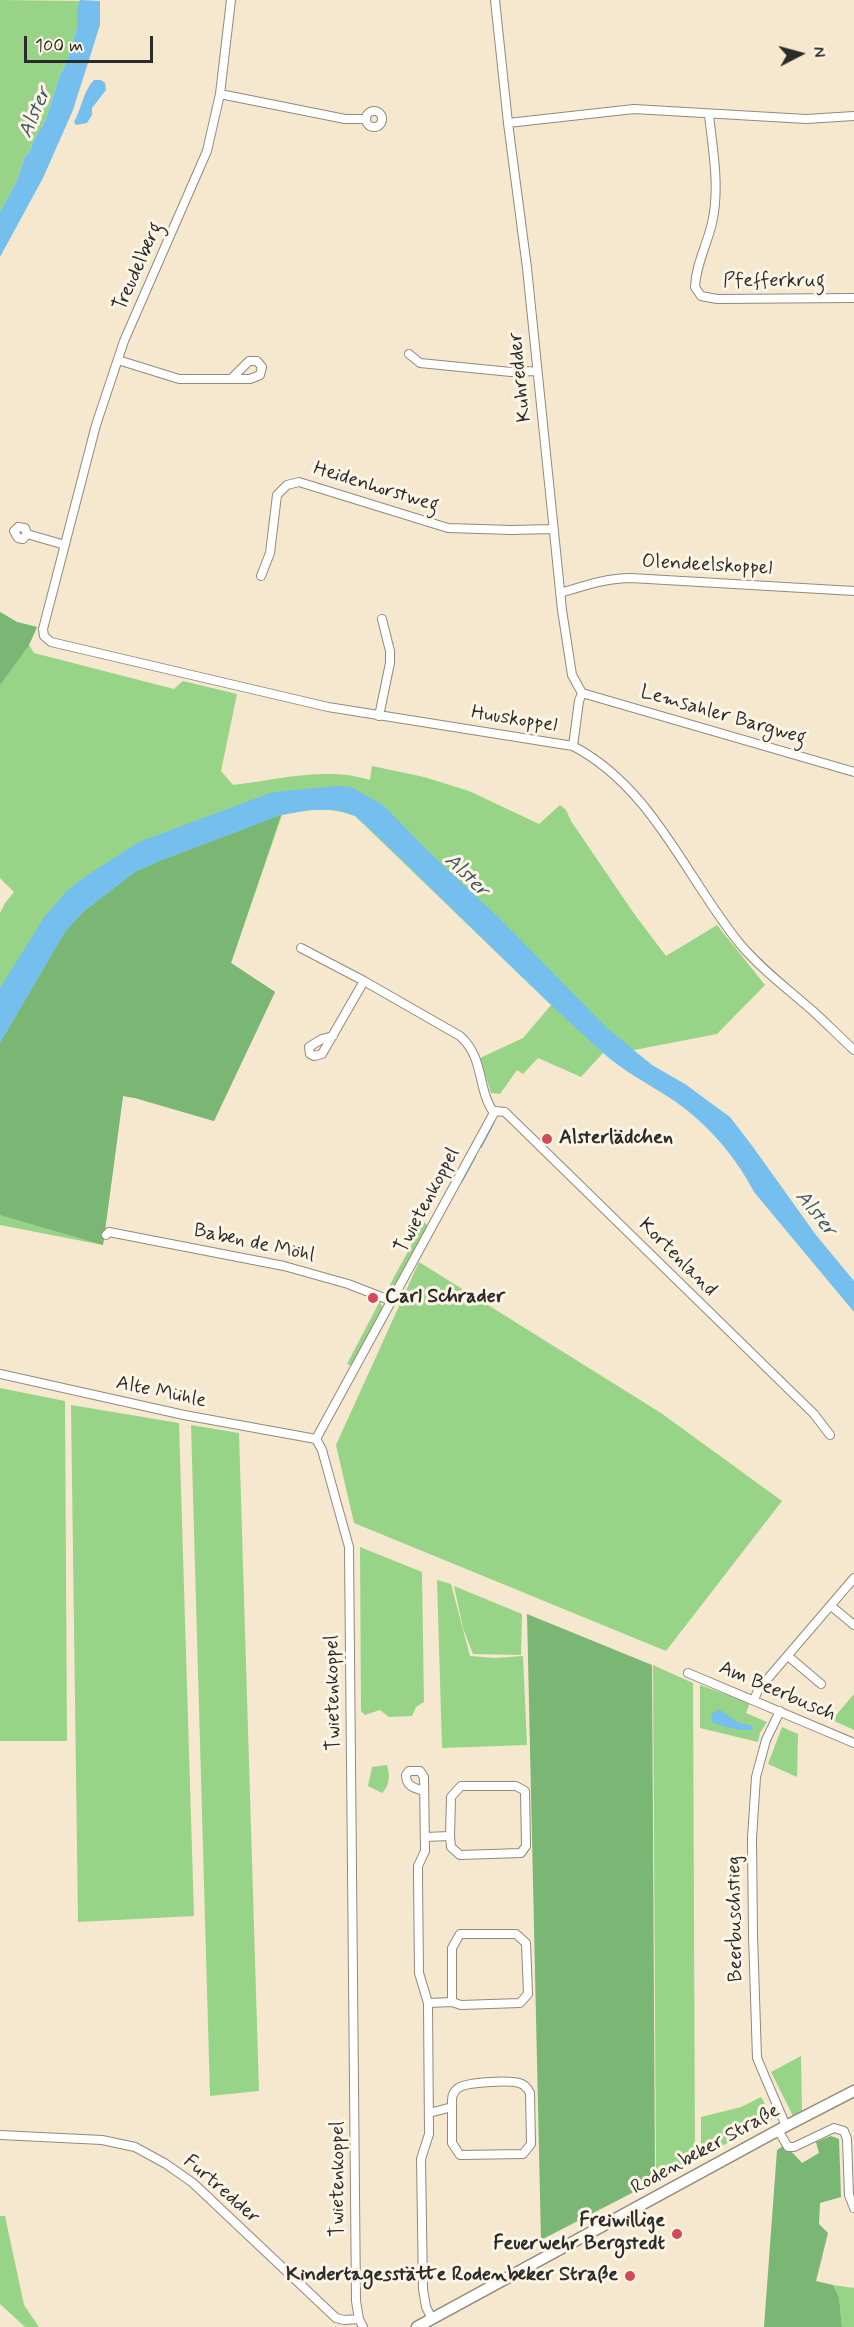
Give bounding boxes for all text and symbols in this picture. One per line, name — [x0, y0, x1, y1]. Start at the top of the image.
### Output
scale bar — [27, 24, 156, 62]
north arrow — [770, 24, 830, 84]
text: 100 m — [35, 34, 83, 58]
text: N — [807, 46, 829, 58]
water label: Alster — [14, 84, 58, 142]
street label: Treudelberg — [109, 219, 169, 315]
street label: Pfefferkrug — [723, 270, 825, 294]
street label: Kuhredder — [504, 331, 538, 423]
street label: Heidenhorstweg — [310, 458, 442, 518]
street label: Olendeelskoppel — [641, 551, 773, 581]
street label: Lemsahler Bargweg — [637, 681, 809, 751]
street label: Huuskoppel — [469, 701, 559, 739]
water label: Alster — [438, 849, 494, 903]
place label: Alsterlädchen — [559, 1127, 673, 1151]
marker: Alsterlädchen — [540, 1132, 554, 1146]
street label: Twietenkoppel — [390, 1144, 466, 1258]
water label: Alster — [789, 1186, 841, 1242]
street label: Kortenland — [633, 1214, 721, 1302]
street label: Baben de Möhl — [191, 1219, 317, 1269]
place label: Carl Schrader — [385, 1286, 505, 1310]
marker: Carl Schrader — [366, 1291, 380, 1305]
street label: Alte Mühle — [114, 1372, 208, 1414]
street label: Twietenkoppel — [321, 1635, 347, 1751]
street label: Am Beerbusch — [715, 1657, 839, 1727]
street label: Beerbuschstieg — [723, 1856, 749, 1982]
street label: Rodenbeker Straße — [627, 2099, 785, 2201]
street label: Twietenkoppel — [327, 2121, 351, 2237]
street label: Furtredder — [178, 2150, 264, 2230]
place label: Freiwillige Feuerwehr Bergstedt — [493, 2210, 665, 2257]
marker: Freiwillige Feuerwehr Bergstedt — [670, 2227, 684, 2241]
place label: Kindertagesstätte Rodenbeker Straße — [286, 2264, 618, 2288]
marker: Kindertagesstätte Rodenbeker Straße — [623, 2269, 637, 2283]

